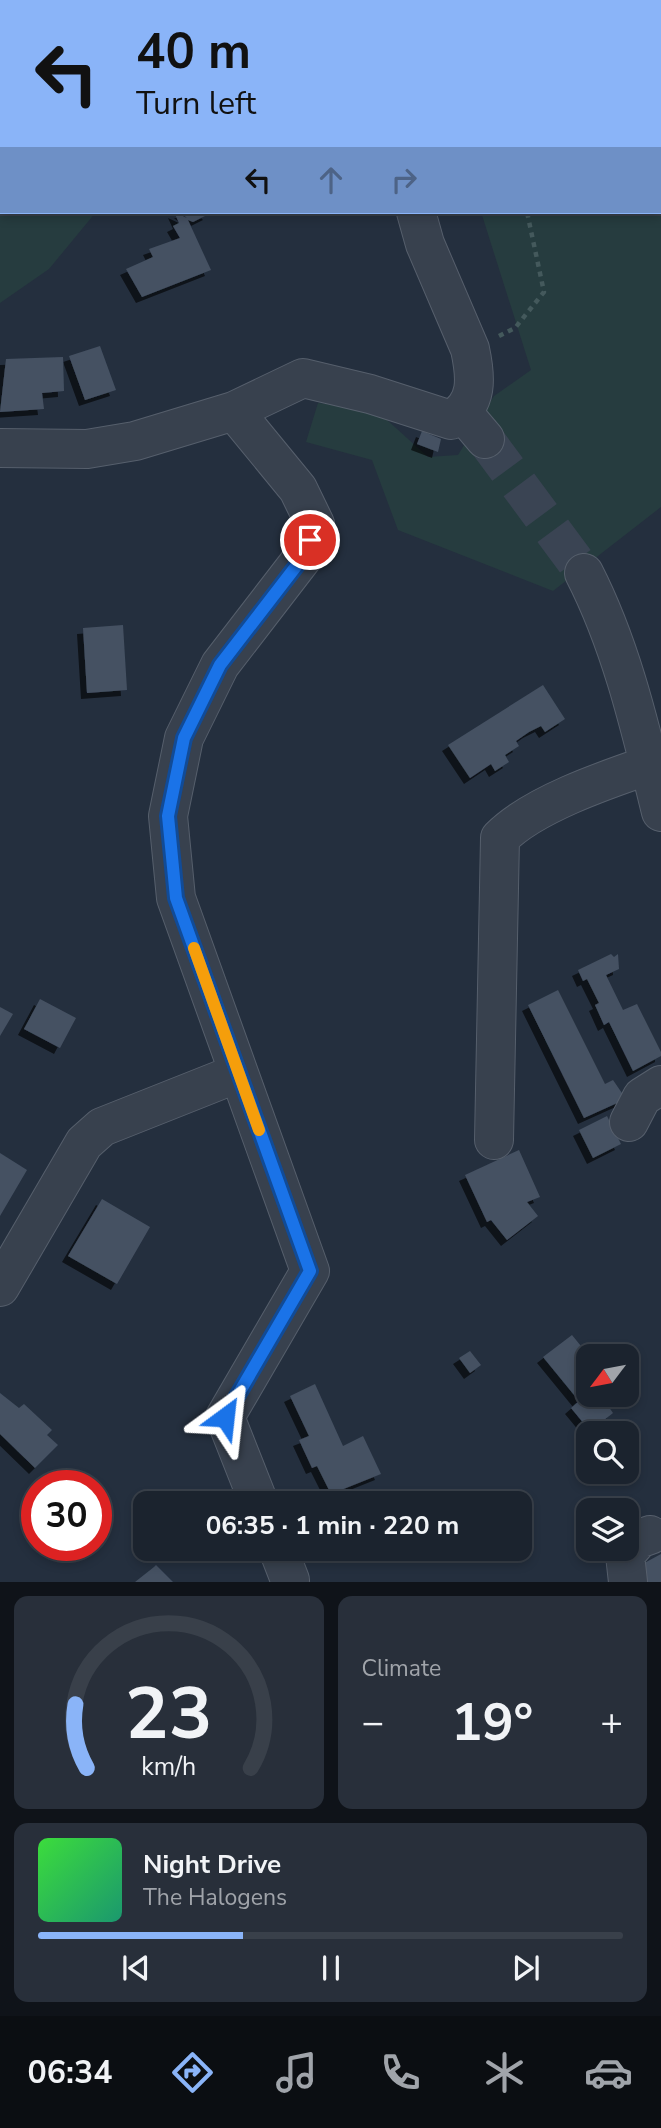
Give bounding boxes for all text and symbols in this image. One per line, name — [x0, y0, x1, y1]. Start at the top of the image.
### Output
text: 40 m — [136, 18, 251, 85]
icon: left — [21, 28, 112, 119]
text: Turn left — [136, 82, 256, 125]
icon: left — [239, 161, 277, 199]
icon: ahead — [312, 161, 350, 199]
icon: right — [385, 161, 423, 199]
pin — [280, 510, 340, 570]
icon: arrive — [291, 521, 329, 559]
north arrow — [576, 1344, 639, 1407]
map controls — [576, 1344, 639, 1561]
position arrow — [188, 1380, 262, 1454]
button: search — [576, 1421, 639, 1484]
speed limit sign: 30 — [21, 1470, 112, 1561]
button: layers — [576, 1498, 639, 1561]
text: 06:35 · 1 min · 220 m — [206, 1508, 459, 1543]
text: Climate — [362, 1653, 441, 1684]
text: 23 — [125, 1665, 212, 1765]
text: 19° — [451, 1687, 533, 1758]
text: − — [362, 1697, 384, 1748]
text: + — [600, 1697, 623, 1748]
text: km/h — [141, 1750, 196, 1784]
text: Night Drive — [143, 1847, 281, 1882]
text: The Halogens — [143, 1882, 287, 1913]
icon: previous — [117, 1949, 155, 1987]
icon: pause — [312, 1949, 350, 1987]
icon: next — [507, 1949, 545, 1987]
icon: directions — [168, 2048, 217, 2097]
icon: music — [272, 2048, 321, 2097]
icon: phone — [376, 2048, 425, 2097]
icon: climate — [480, 2048, 529, 2097]
icon: car — [584, 2048, 633, 2097]
text: 06:34 — [28, 2051, 112, 2094]

